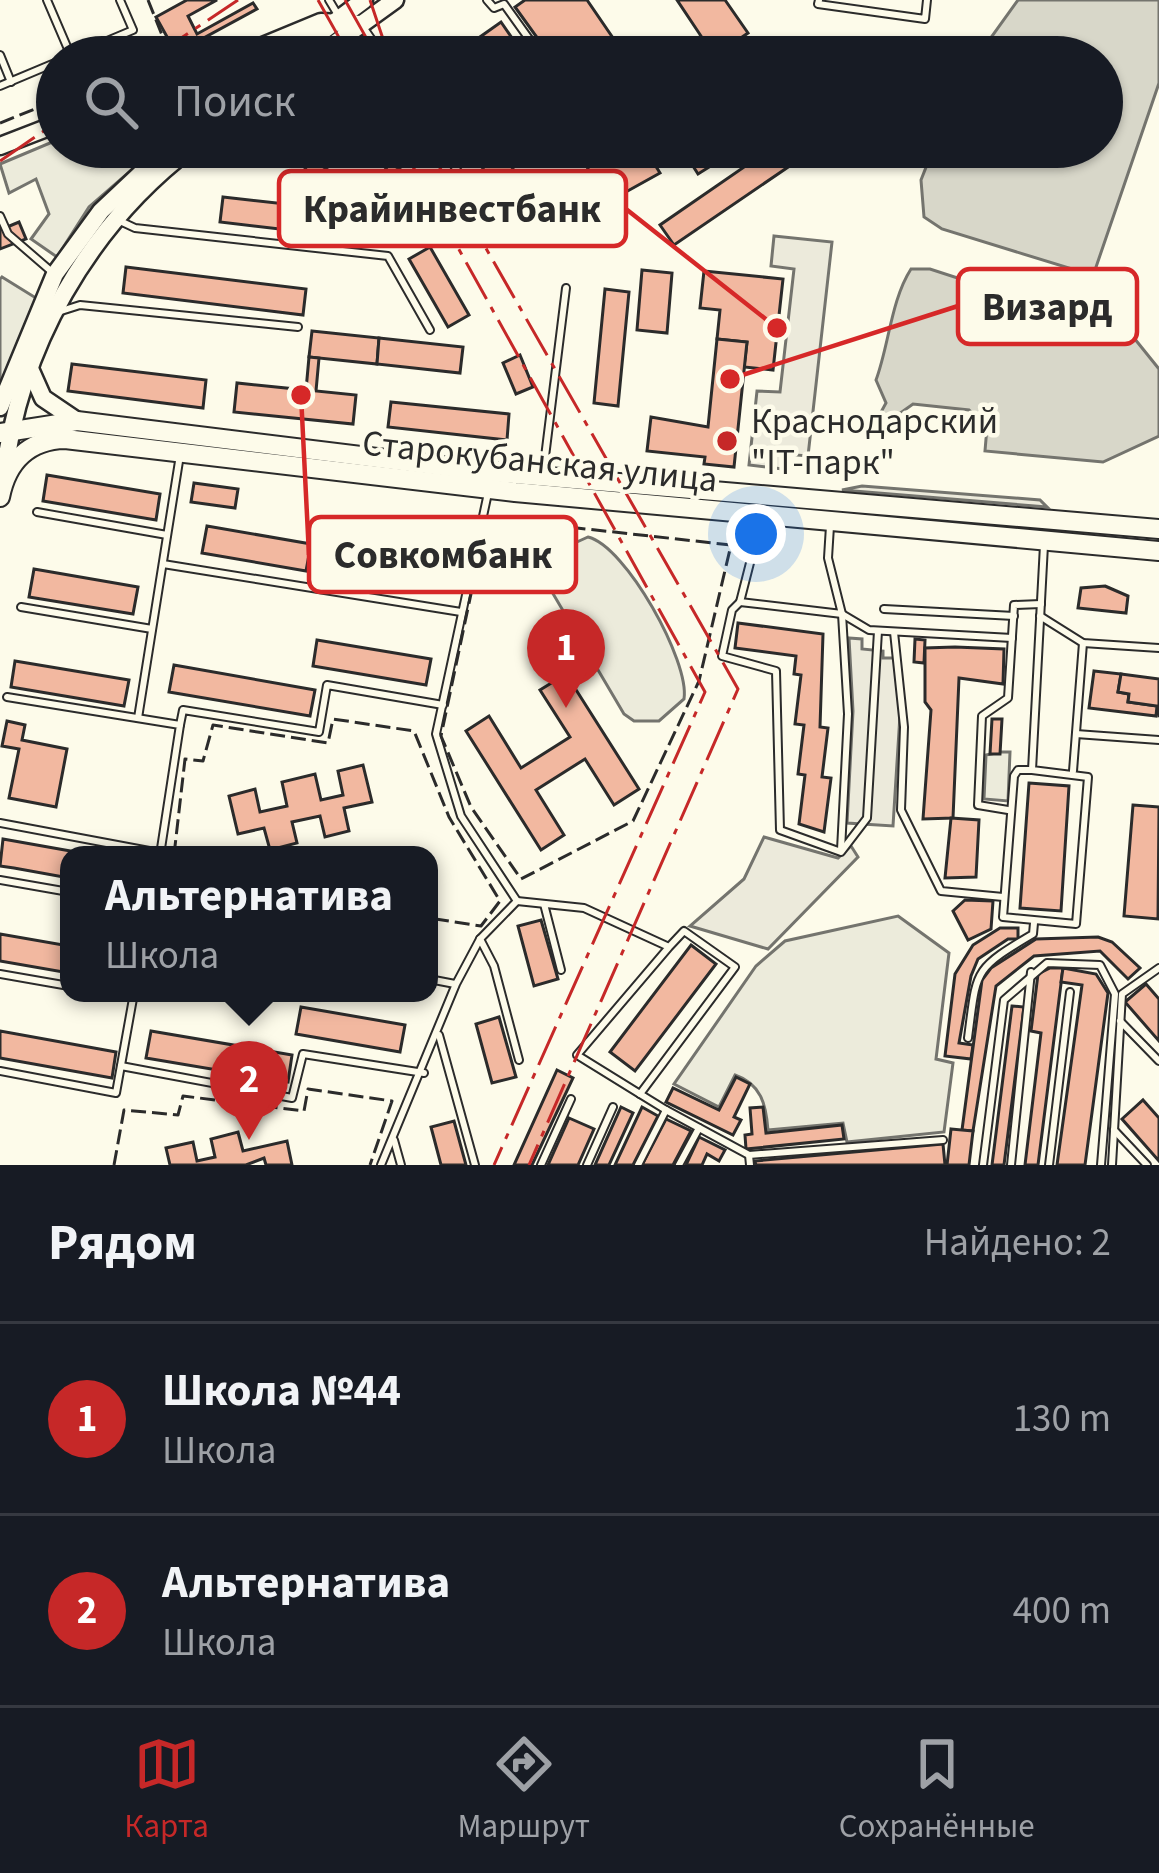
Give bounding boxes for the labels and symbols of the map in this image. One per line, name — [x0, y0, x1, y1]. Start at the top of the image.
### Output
callout: Крайинвестбанк — [279, 171, 626, 246]
text: Крайинвестбанк — [303, 182, 602, 238]
callout: Визард — [958, 269, 1137, 344]
text: Визард — [982, 280, 1113, 336]
place label: Краснодарский "IT-парк" — [751, 396, 998, 488]
street label: Старокубанская улица — [360, 417, 720, 506]
marker: Краснодарский "IT-парк" — [714, 428, 740, 454]
your location — [726, 504, 786, 564]
callout: Совкомбанк — [309, 517, 576, 592]
text: Совкомбанк — [334, 528, 553, 584]
pin: 1 — [527, 609, 605, 708]
pin: 2 — [210, 1041, 288, 1140]

